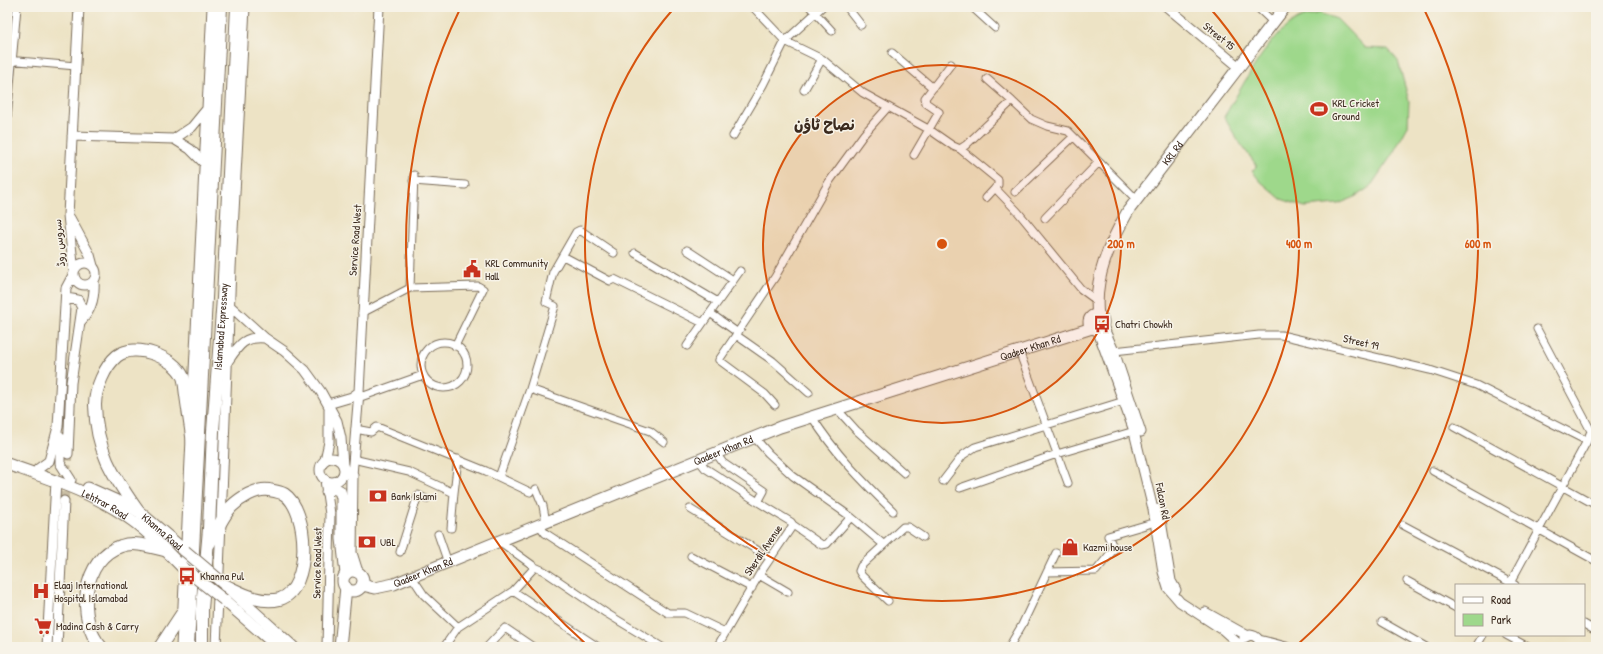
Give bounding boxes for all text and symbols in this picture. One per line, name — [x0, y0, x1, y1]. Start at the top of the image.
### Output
street label: Street 15 — [1200, 19, 1238, 53]
place label: KRL Cricket Ground — [1332, 96, 1379, 123]
sports icon: KRL Cricket Ground — [1309, 99, 1329, 119]
district label: نصاح ٹاؤن — [794, 114, 856, 135]
street label: KRL Rd — [1159, 138, 1187, 168]
street label: Service Road West — [346, 204, 364, 276]
street label: سروس روڈ — [50, 219, 68, 267]
text: 200 m — [1107, 235, 1135, 252]
text: 400 m — [1286, 235, 1312, 252]
text: 600 m — [1465, 235, 1491, 252]
centre of rings — [935, 237, 949, 251]
place label: KRL Community Hall — [485, 256, 548, 283]
public building icon: KRL Community Hall — [462, 259, 482, 279]
street label: Islamabad Expressway — [211, 282, 231, 371]
bus stop icon: Chatri Chowkh — [1092, 314, 1112, 334]
place label: Chatri Chowkh — [1115, 317, 1173, 331]
street label: Qadeer Khan Rd — [998, 331, 1063, 364]
street label: Street 19 — [1342, 331, 1380, 353]
street label: Qadeer Khan Rd — [691, 432, 755, 468]
street label: Falcon Rd — [1152, 481, 1174, 521]
street label: Lehtrar Road — [80, 486, 131, 523]
bank icon: Bank Islami — [368, 486, 388, 506]
place label: Bank Islami — [391, 489, 437, 503]
street label: Khanna Road — [139, 510, 186, 553]
street label: Sherdil Avenue — [741, 521, 785, 578]
street label: Service Road West — [309, 527, 325, 599]
bank icon: UBL — [357, 532, 377, 552]
place label: UBL — [380, 535, 396, 549]
shop icon: Kazmi house — [1060, 537, 1080, 557]
place label: Kazmi house — [1083, 540, 1133, 554]
street label: Qadeer Khan Rd — [391, 554, 455, 591]
bus stop icon: Khanna Pul — [177, 566, 197, 586]
place label: Khanna Pul — [200, 569, 244, 583]
place label: Elaaj International Hospital Islamabad — [54, 578, 128, 605]
hospital icon: Elaaj International Hospital Islamabad — [31, 581, 51, 601]
legend — [1455, 584, 1585, 636]
text: Road — [1491, 591, 1511, 608]
text: Park — [1491, 611, 1511, 628]
supermarket icon: Madina Cash & Carry — [33, 616, 53, 636]
place label: Madina Cash & Carry — [56, 619, 139, 633]

